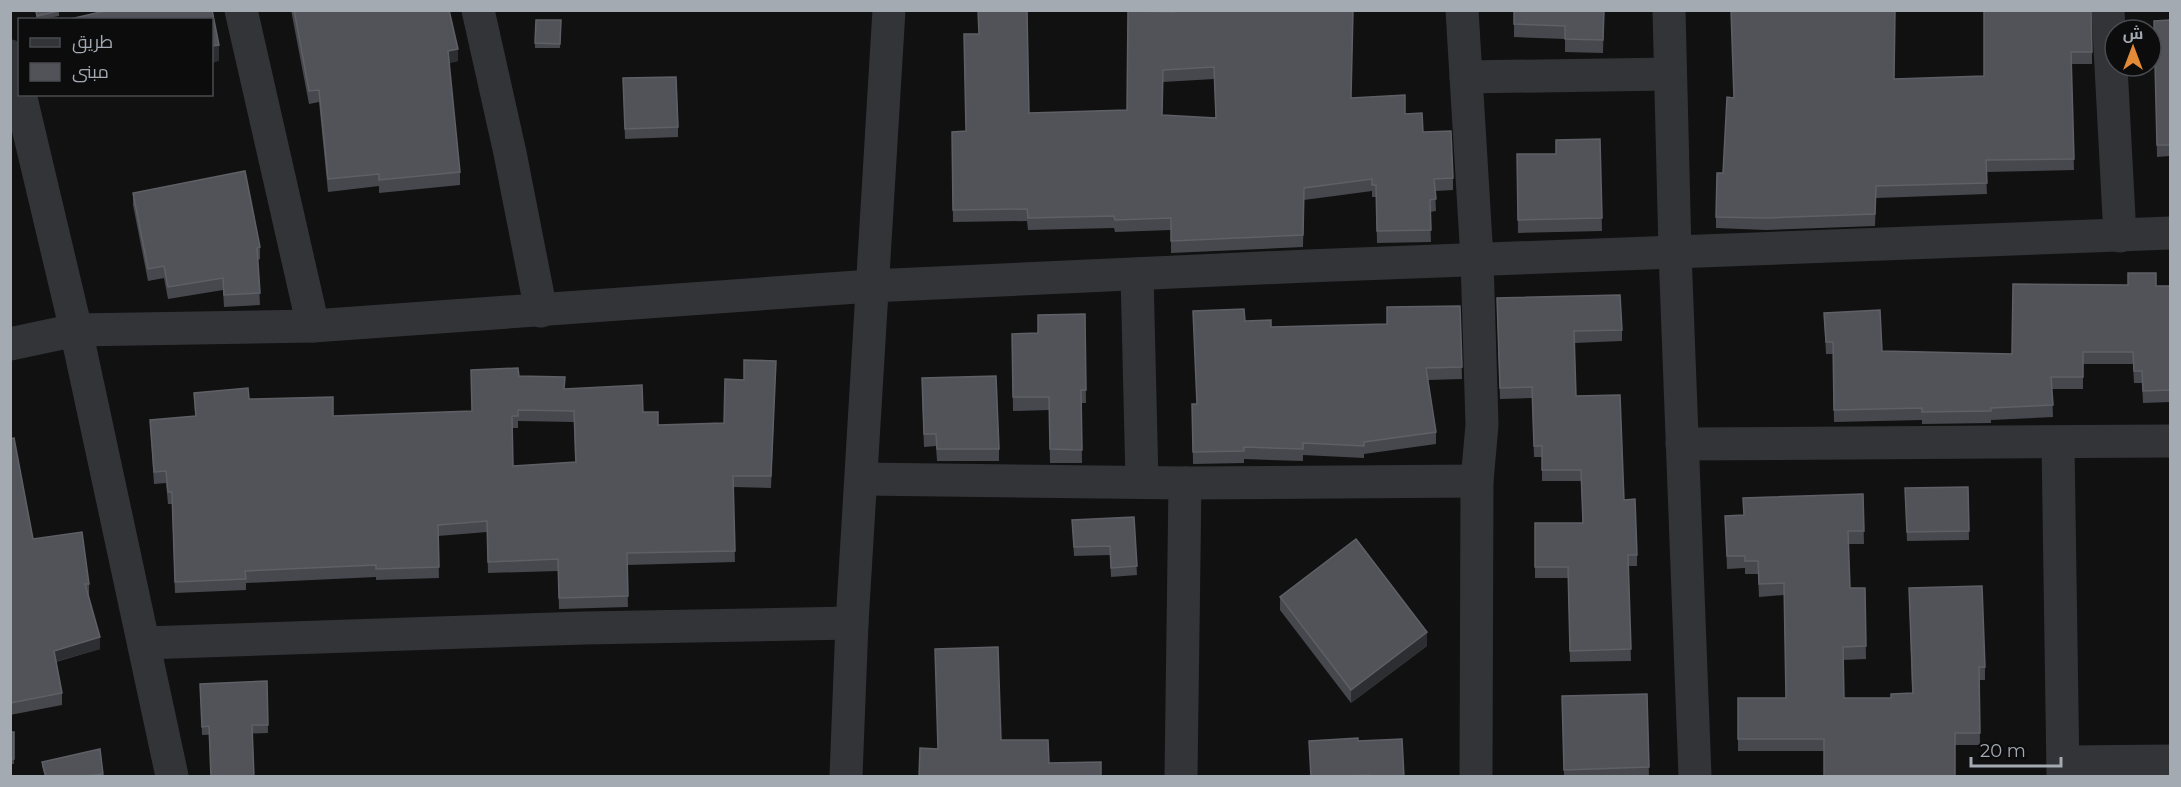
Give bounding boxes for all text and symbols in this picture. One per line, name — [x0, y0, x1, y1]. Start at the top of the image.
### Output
legend — [18, 18, 213, 96]
north arrow — [2103, 18, 2163, 78]
text: ش — [2123, 24, 2143, 43]
text: طريق — [72, 31, 113, 54]
text: مبنى — [72, 61, 109, 83]
scale bar — [1971, 730, 2061, 768]
text: 20 m — [1980, 740, 2026, 762]

